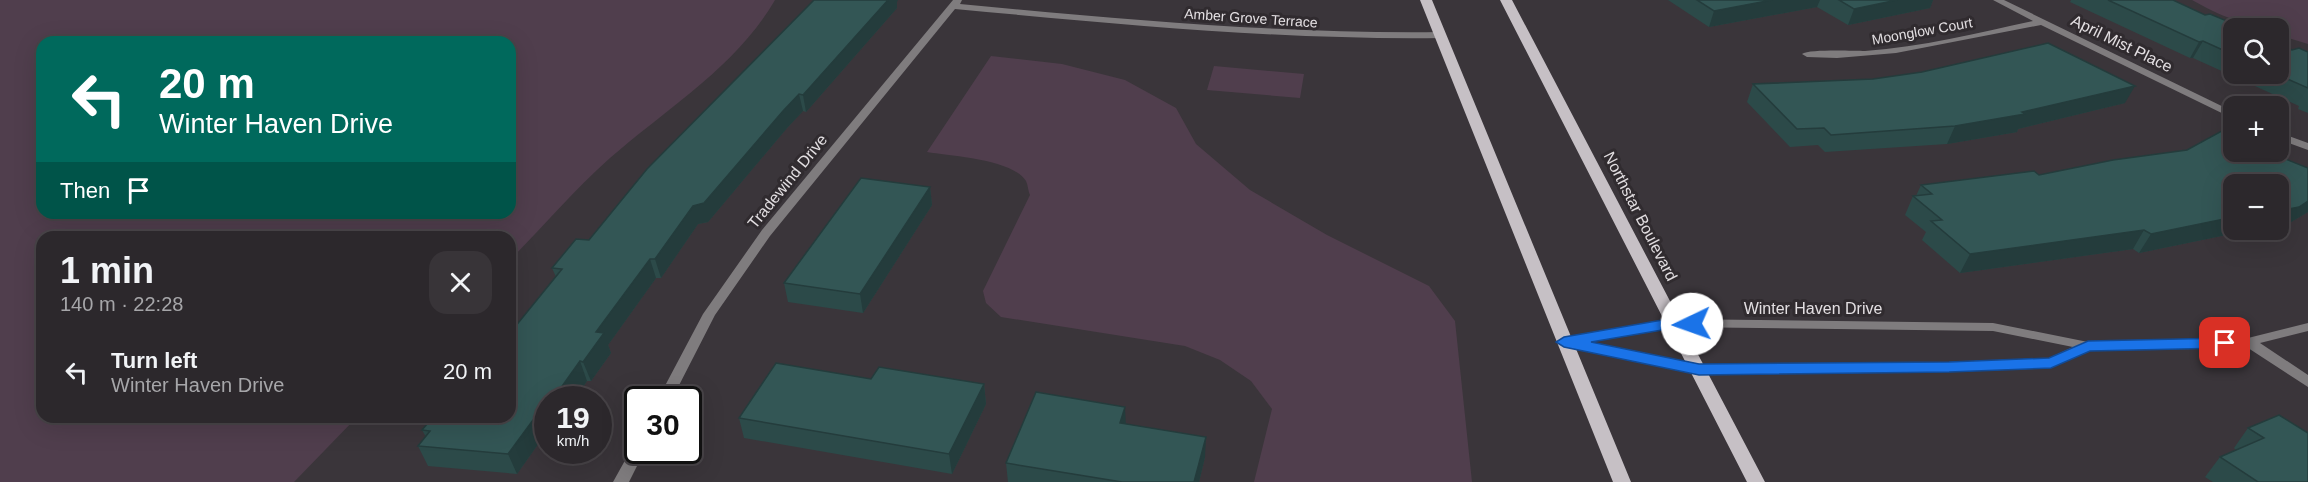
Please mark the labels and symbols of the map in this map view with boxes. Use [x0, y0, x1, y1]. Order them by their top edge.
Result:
street label: Amber Grove Terrace [1184, 5, 1318, 31]
street label: April Mist Place [2069, 12, 2175, 75]
street label: Moonglow Court [1870, 14, 1974, 48]
street label: Tradewind Drive [744, 131, 831, 232]
street label: Northstar Boulevard [1601, 149, 1680, 283]
position arrow [1660, 292, 1724, 356]
street label: Winter Haven Drive [1744, 300, 1882, 317]
pin [2199, 317, 2250, 368]
speed limit sign: 30 [624, 386, 702, 464]

